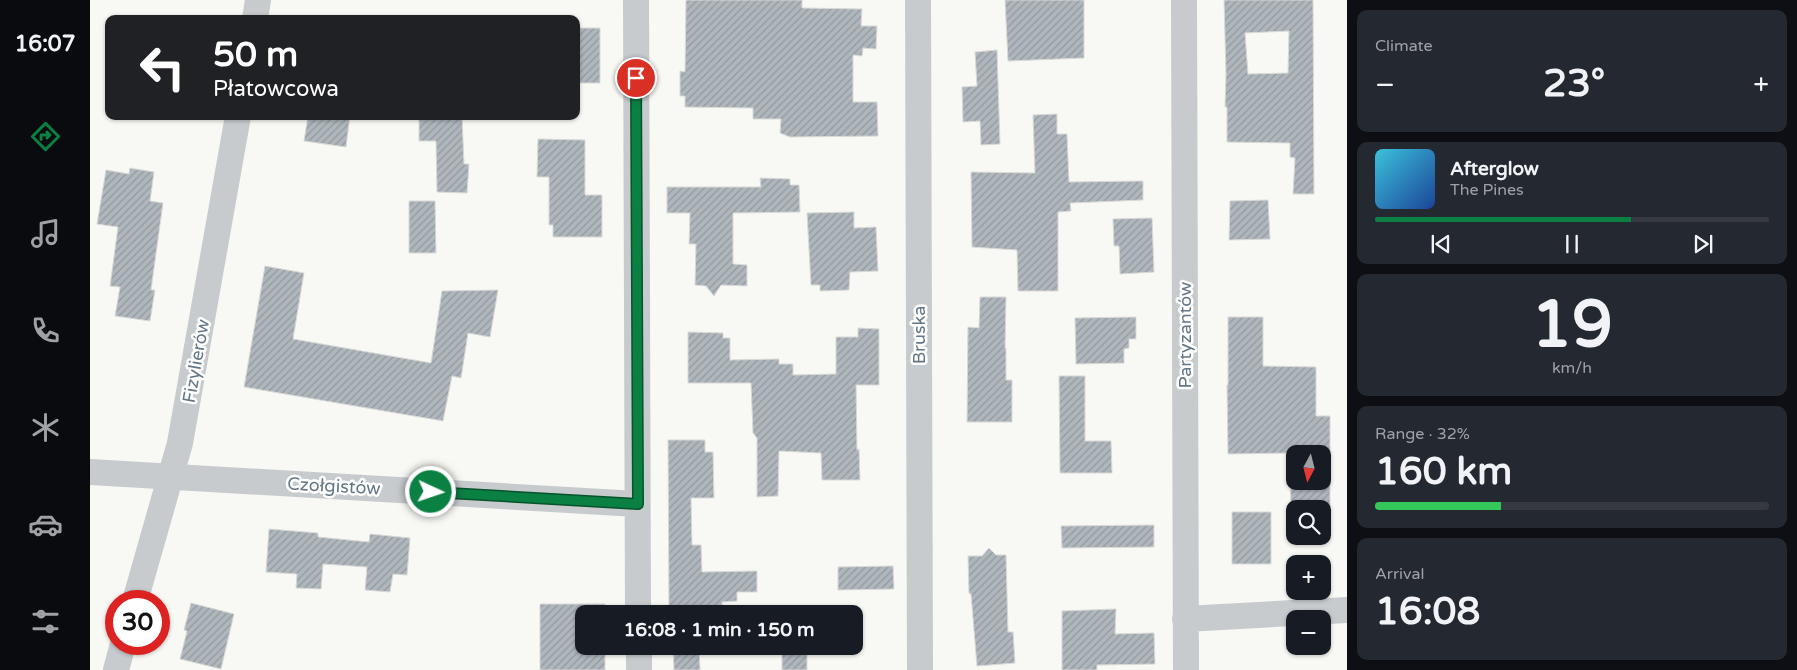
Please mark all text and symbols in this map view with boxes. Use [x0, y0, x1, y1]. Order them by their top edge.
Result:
text: 16:07 [15, 31, 75, 57]
text: 50 m [213, 34, 298, 76]
icon: left [130, 35, 195, 100]
text: Climate [1375, 36, 1433, 56]
pin [615, 57, 657, 99]
text: 23° [1543, 61, 1605, 107]
icon: arrive [622, 64, 650, 92]
text: − [1375, 68, 1395, 102]
text: + [1753, 68, 1769, 102]
text: Płatowcowa [213, 76, 339, 102]
icon: directions [28, 119, 63, 154]
text: Afterglow [1450, 158, 1539, 180]
text: The Pines [1450, 180, 1524, 200]
icon: music [28, 216, 63, 251]
icon: previous [1427, 230, 1455, 258]
icon: pause [1558, 230, 1586, 258]
icon: next [1689, 230, 1717, 258]
street label: Partyzantów [1174, 282, 1196, 388]
text: 19 [1531, 286, 1613, 365]
street label: Bruska [908, 306, 930, 364]
icon: phone [28, 313, 63, 348]
street label: Fizylierów [178, 317, 214, 405]
text: km/h [1552, 358, 1592, 378]
icon: climate [28, 410, 63, 445]
text: Range · 32% [1375, 424, 1470, 444]
north arrow [1286, 445, 1331, 490]
map controls [1286, 445, 1331, 655]
text: 160 km [1375, 449, 1512, 495]
position arrow [404, 465, 456, 517]
street label: Czołgistów [287, 473, 381, 499]
button: search [1286, 500, 1331, 545]
icon: car [28, 507, 63, 542]
button: + [1286, 555, 1331, 600]
text: Arrival [1375, 564, 1424, 584]
text: 16:08 [1375, 589, 1480, 635]
speed limit sign: 30 [105, 590, 170, 655]
icon: filters [28, 604, 63, 639]
button: − [1286, 610, 1331, 655]
text: 16:08 · 1 min · 150 m [623, 619, 815, 641]

